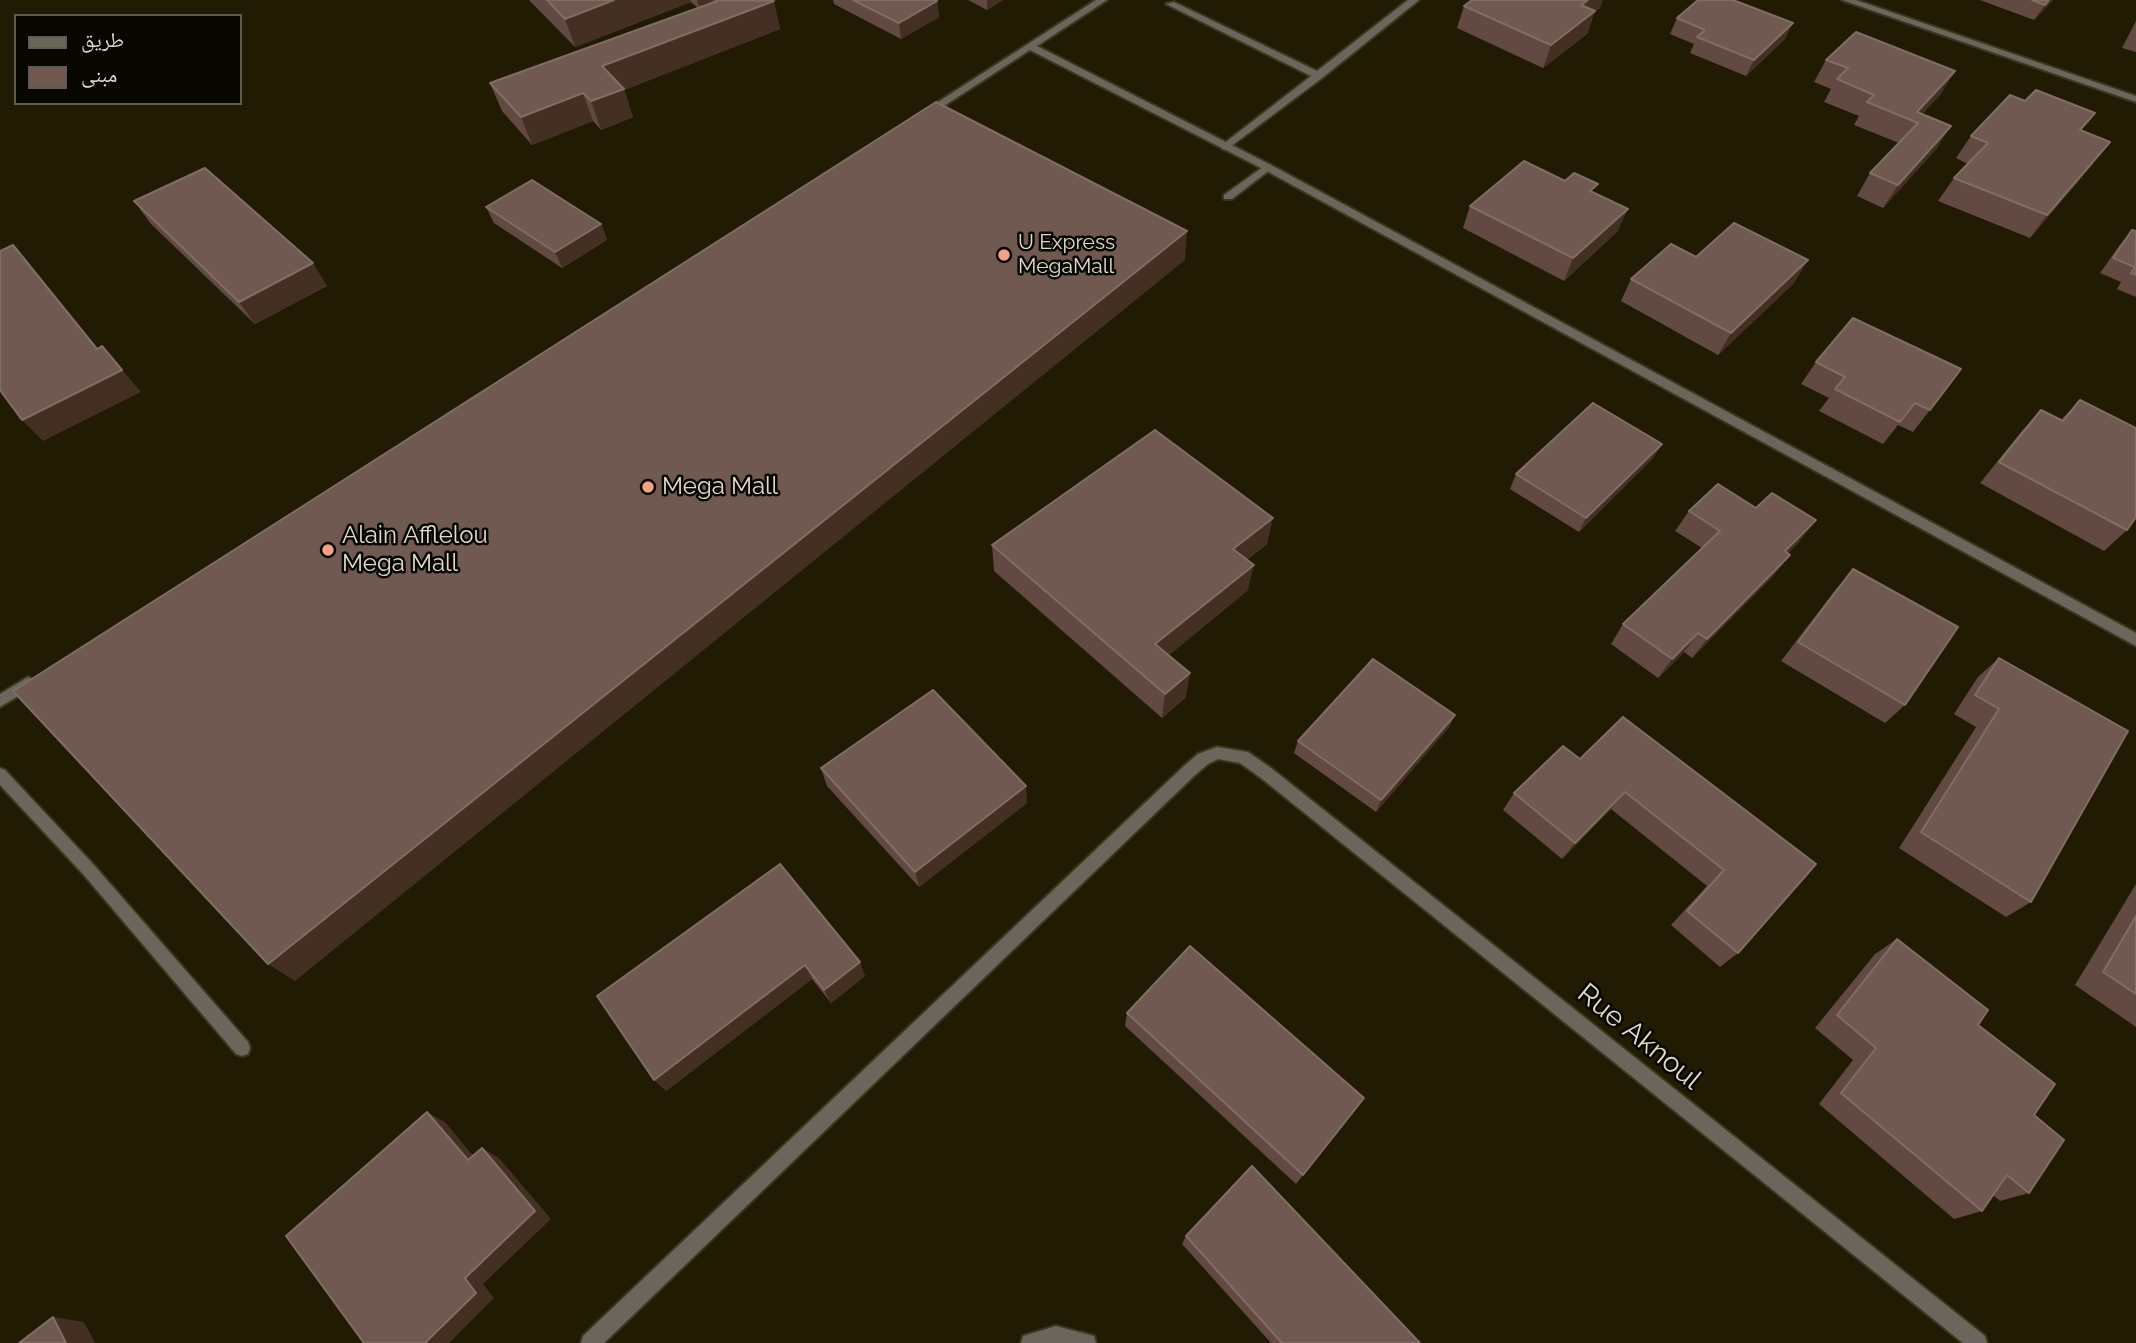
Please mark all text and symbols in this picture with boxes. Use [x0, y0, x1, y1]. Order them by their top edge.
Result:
legend [14, 14, 242, 105]
text: طريق [81, 27, 124, 52]
text: مبنى [81, 62, 117, 87]
place label: U Express MegaMall [1018, 230, 1115, 280]
marker: U Express MegaMall [996, 247, 1012, 263]
place label: Mega Mall [662, 473, 778, 501]
marker: Mega Mall [640, 479, 656, 495]
place label: Alain Afflelou Mega Mall [342, 522, 488, 578]
marker: Alain Afflelou Mega Mall [320, 542, 336, 558]
street label: Rue Aknoul [1570, 977, 1708, 1097]

